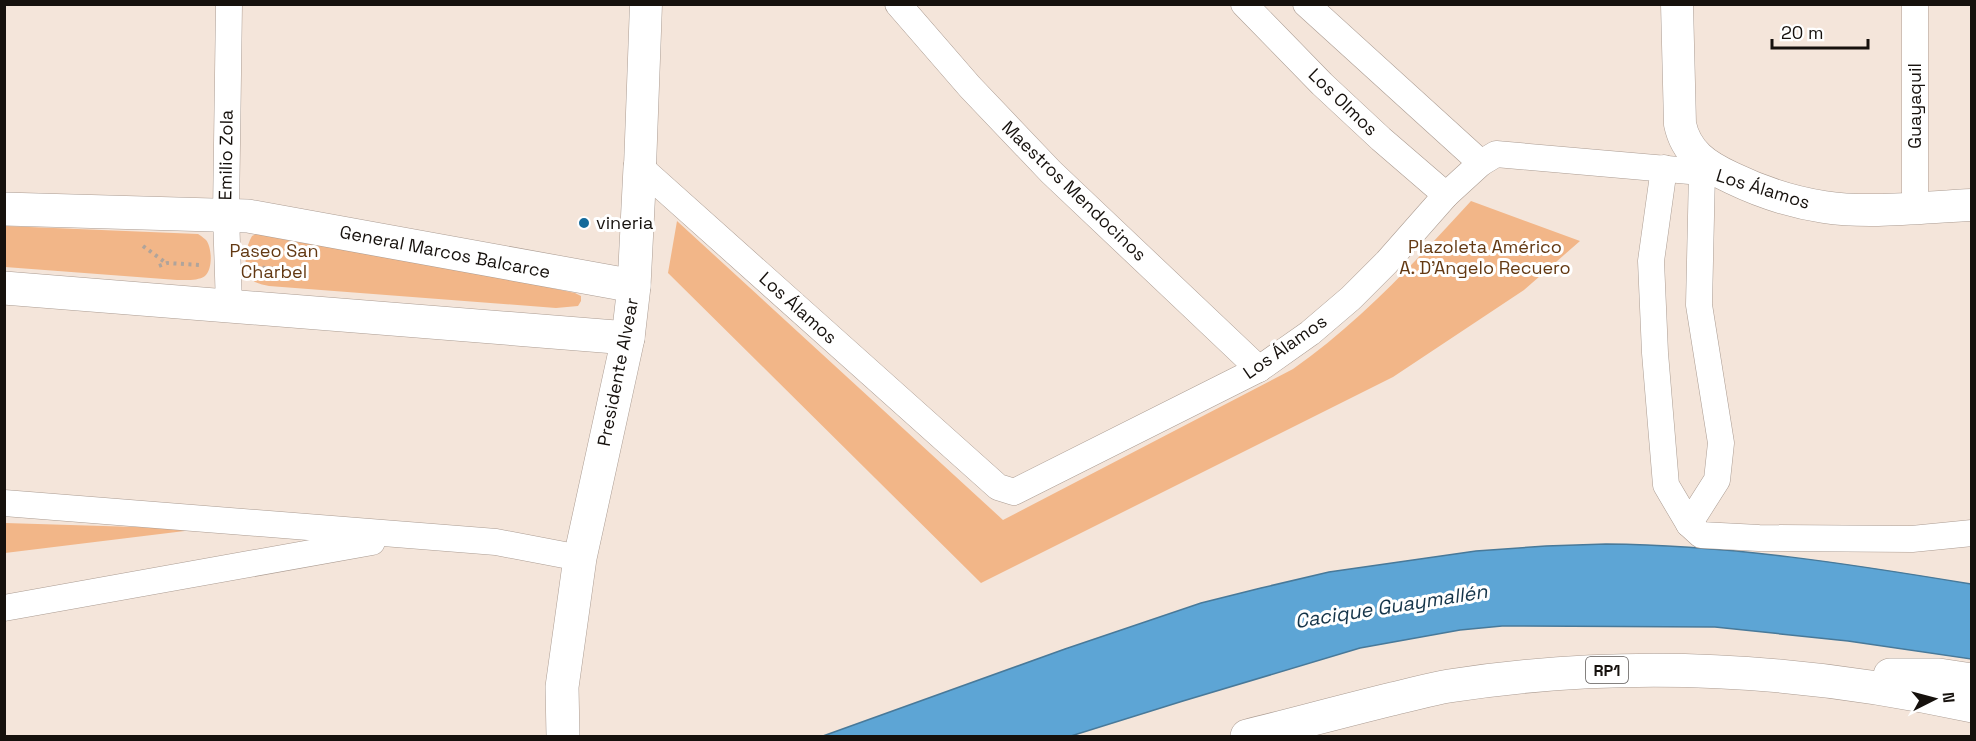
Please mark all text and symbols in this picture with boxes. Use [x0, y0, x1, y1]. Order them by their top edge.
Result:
scale bar [1772, 12, 1868, 50]
text: 20 m [1781, 21, 1824, 44]
street label: Los Olmos [1304, 63, 1383, 140]
street label: Guayaquil [1903, 63, 1926, 149]
street label: Emilio Zola [213, 110, 238, 200]
street label: Maestros Mendocinos [997, 116, 1152, 266]
street label: Los Álamos [1713, 163, 1813, 214]
place label: vineria [596, 211, 653, 234]
marker: vineria [577, 216, 591, 230]
street label: General Marcos Balcarce [338, 220, 552, 283]
park label: Plazoleta Américo A. D'Angelo Recuero [1399, 235, 1571, 279]
park label: Paseo San Charbel [229, 239, 319, 283]
street label: Los Álamos [755, 267, 842, 349]
street label: Presidente Alvear [592, 296, 643, 448]
street label: Los Álamos [1238, 309, 1331, 384]
water label: Cacique Guaymallén [1293, 578, 1490, 634]
road number: RP1 [1586, 657, 1628, 683]
north arrow [1904, 669, 1964, 729]
text: N [1937, 691, 1959, 704]

